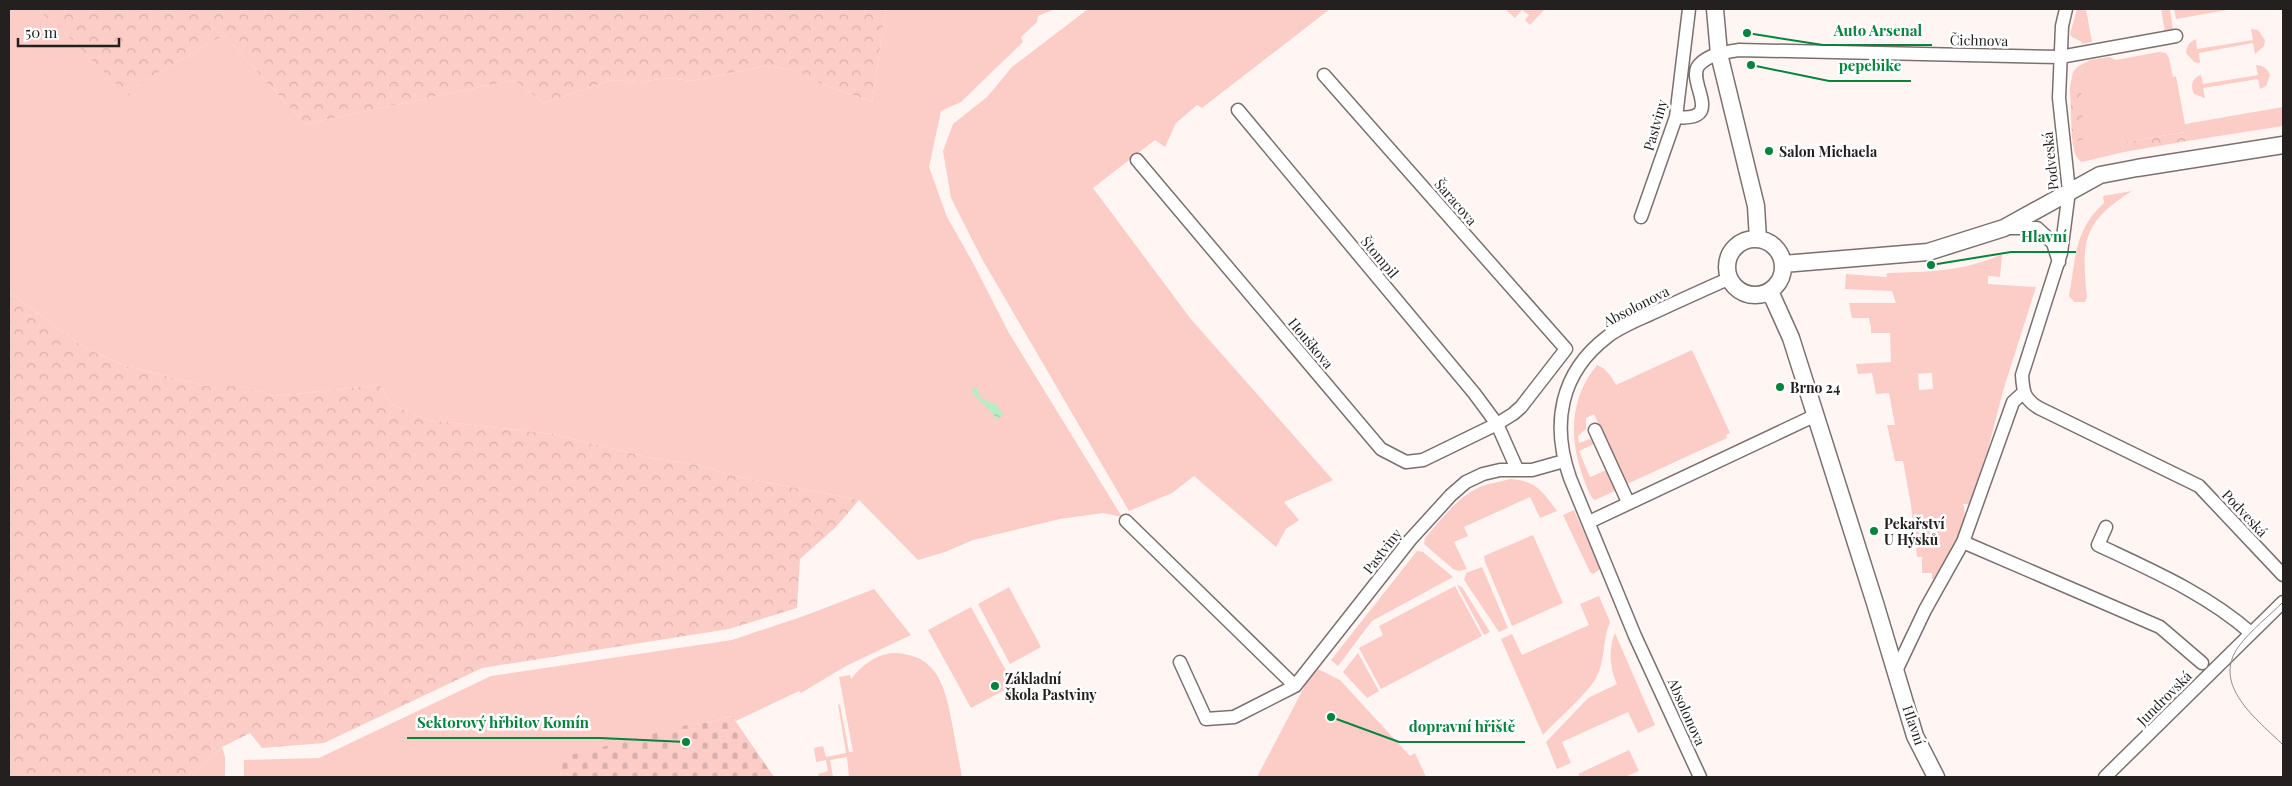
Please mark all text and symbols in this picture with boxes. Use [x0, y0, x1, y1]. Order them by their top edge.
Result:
scale bar [18, 15, 119, 47]
callout: Auto Arsenal [1823, 15, 1932, 45]
text: Auto Arsenal [1833, 20, 1922, 40]
text: 50 m [25, 22, 58, 42]
street label: Čichnova [1950, 30, 2008, 50]
callout: pepebike [1829, 51, 1911, 81]
text: pepebike [1839, 55, 1902, 75]
street label: Pastviny [1639, 97, 1671, 153]
street label: Podveská [2037, 131, 2063, 191]
place label: Salon Michaela [1779, 142, 1878, 161]
marker: Salon Michaela [1763, 145, 1775, 157]
street label: Šaracova [1431, 175, 1482, 229]
callout: Hlavní [2011, 222, 2076, 252]
text: Hlavní [2021, 226, 2067, 246]
street label: Štompil [1357, 232, 1403, 282]
street label: Absolonova [1599, 281, 1672, 331]
street label: Houškova [1284, 314, 1338, 373]
place label: Brno 24 [1790, 378, 1840, 397]
marker: Brno 24 [1774, 381, 1786, 393]
street label: Podveská [2218, 485, 2272, 541]
place label: Pekařství U Hýsků [1884, 514, 1945, 549]
street label: Pastviny [1358, 524, 1406, 578]
marker: Pekařství U Hýsků [1868, 525, 1880, 537]
street label: Jundrovská [2132, 666, 2196, 730]
place label: Základní škola Pastviny [1005, 669, 1097, 704]
street label: Absolonova [1663, 674, 1710, 749]
marker: Základní škola Pastviny [989, 680, 1001, 692]
street label: Hlavní [1898, 703, 1930, 747]
callout: Sektorový hřbitov Komín [407, 708, 600, 738]
text: Sektorový hřbitov Komín [417, 712, 590, 732]
callout: dopravní hřiště [1399, 712, 1525, 742]
text: dopravní hřiště [1409, 716, 1516, 736]

